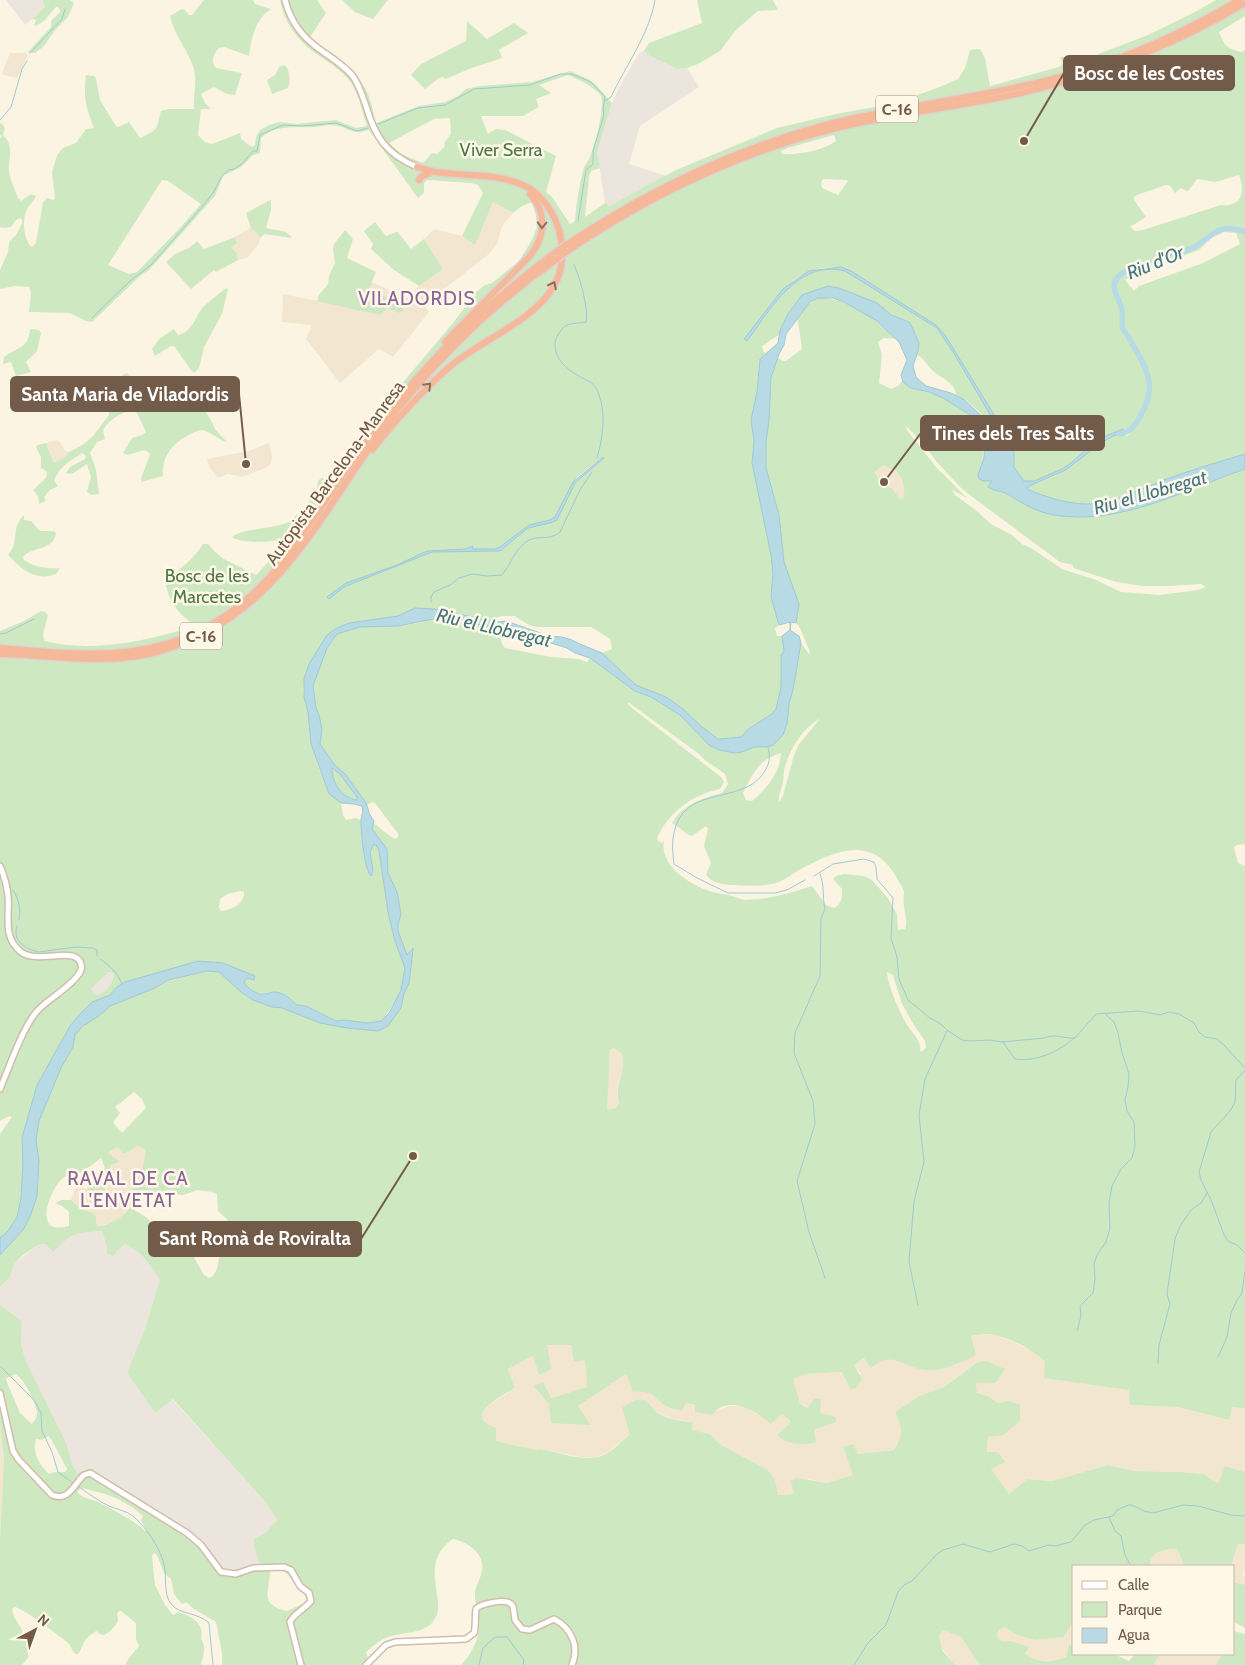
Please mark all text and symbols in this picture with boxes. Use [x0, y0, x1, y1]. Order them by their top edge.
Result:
callout: Bosc de les Costes [1064, 56, 1234, 90]
text: Bosc de les Costes [1074, 62, 1224, 85]
road number: C-16 [876, 96, 918, 122]
park label: Viver Serra [460, 139, 543, 161]
one-way arrow [537, 222, 547, 229]
water label: Riu d'Or [1123, 240, 1188, 284]
one-way arrow [547, 282, 557, 291]
district label: VILADORDIS [358, 287, 476, 310]
street label: Autopista Barcelona-Manresa [261, 376, 410, 570]
callout: Santa Maria de Viladordis [11, 377, 239, 411]
text: Santa Maria de Viladordis [21, 383, 229, 406]
one-way arrow [422, 383, 431, 392]
callout: Tines dels Tres Salts [921, 416, 1104, 450]
text: Tines dels Tres Salts [932, 422, 1094, 445]
water label: Riu el Llobregat [1091, 465, 1211, 520]
park label: Bosc de les Marcetes [165, 565, 249, 608]
water label: Riu el Llobregat [434, 603, 555, 652]
road number: C-16 [180, 622, 222, 650]
district label: RAVAL DE CA L'ENVETAT [67, 1167, 189, 1212]
callout: Sant Romà de Roviralta [149, 1222, 361, 1256]
text: Sant Romà de Roviralta [159, 1227, 351, 1250]
legend [1072, 1565, 1235, 1655]
text: Calle [1118, 1576, 1149, 1594]
text: Parque [1118, 1601, 1162, 1619]
north arrow [10, 1605, 60, 1655]
text: N [34, 1610, 53, 1630]
text: Agua [1118, 1626, 1150, 1644]

